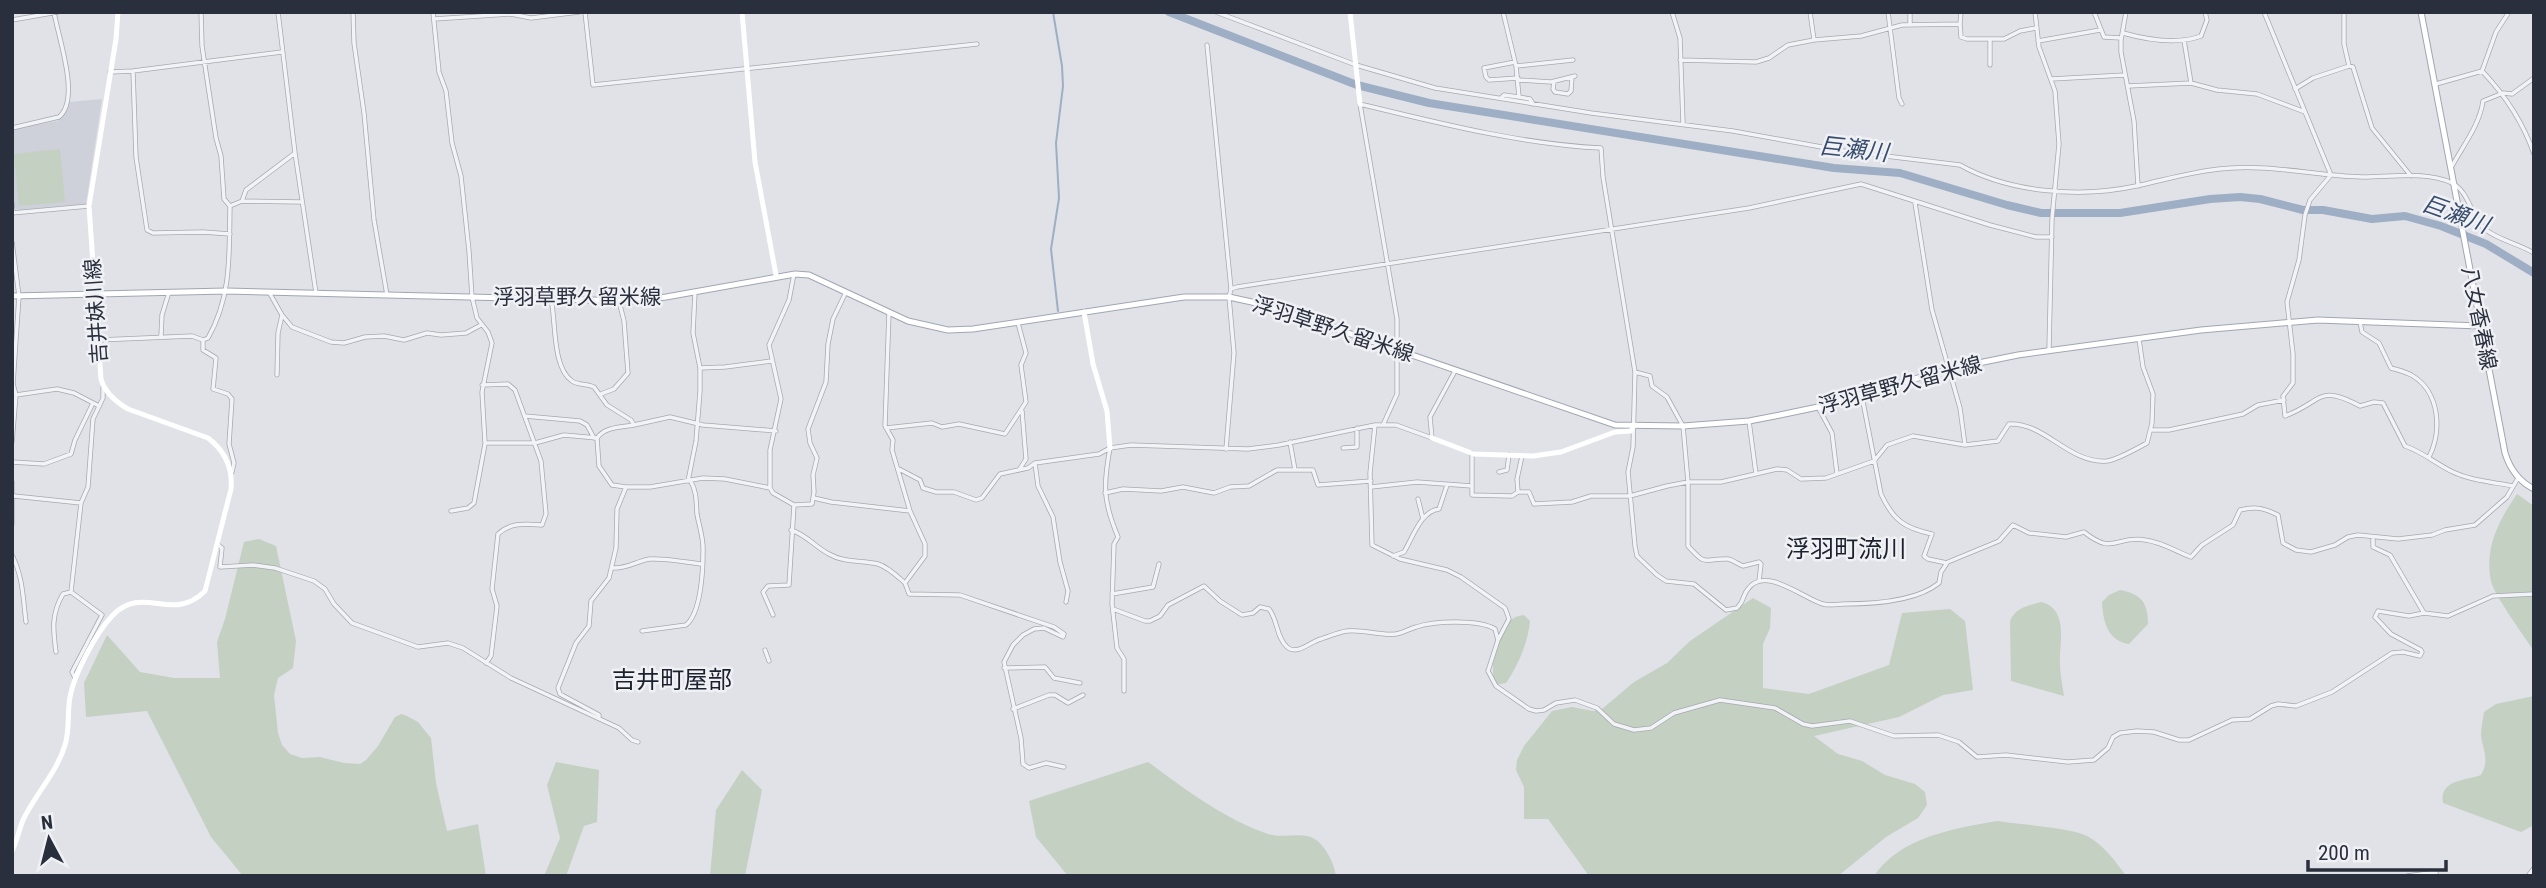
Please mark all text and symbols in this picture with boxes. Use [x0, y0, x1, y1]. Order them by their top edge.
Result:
water label: 巨瀬川 [1818, 132, 1893, 167]
water label: 巨瀬川 [2419, 190, 2496, 240]
street label: 吉井妹川線 [80, 258, 112, 364]
street label: 八女香春線 [2457, 264, 2501, 372]
street label: 浮羽草野久留米線 [493, 285, 661, 309]
street label: 浮羽草野久留米線 [1249, 292, 1417, 366]
street label: 浮羽草野久留米線 [1816, 352, 1984, 418]
district label: 浮羽町流川 [1786, 535, 1906, 563]
district label: 吉井町屋部 [612, 666, 732, 694]
north arrow [14, 804, 84, 874]
text: N [40, 810, 54, 835]
scale bar [2308, 828, 2446, 872]
text: 200 m [2318, 841, 2370, 865]

